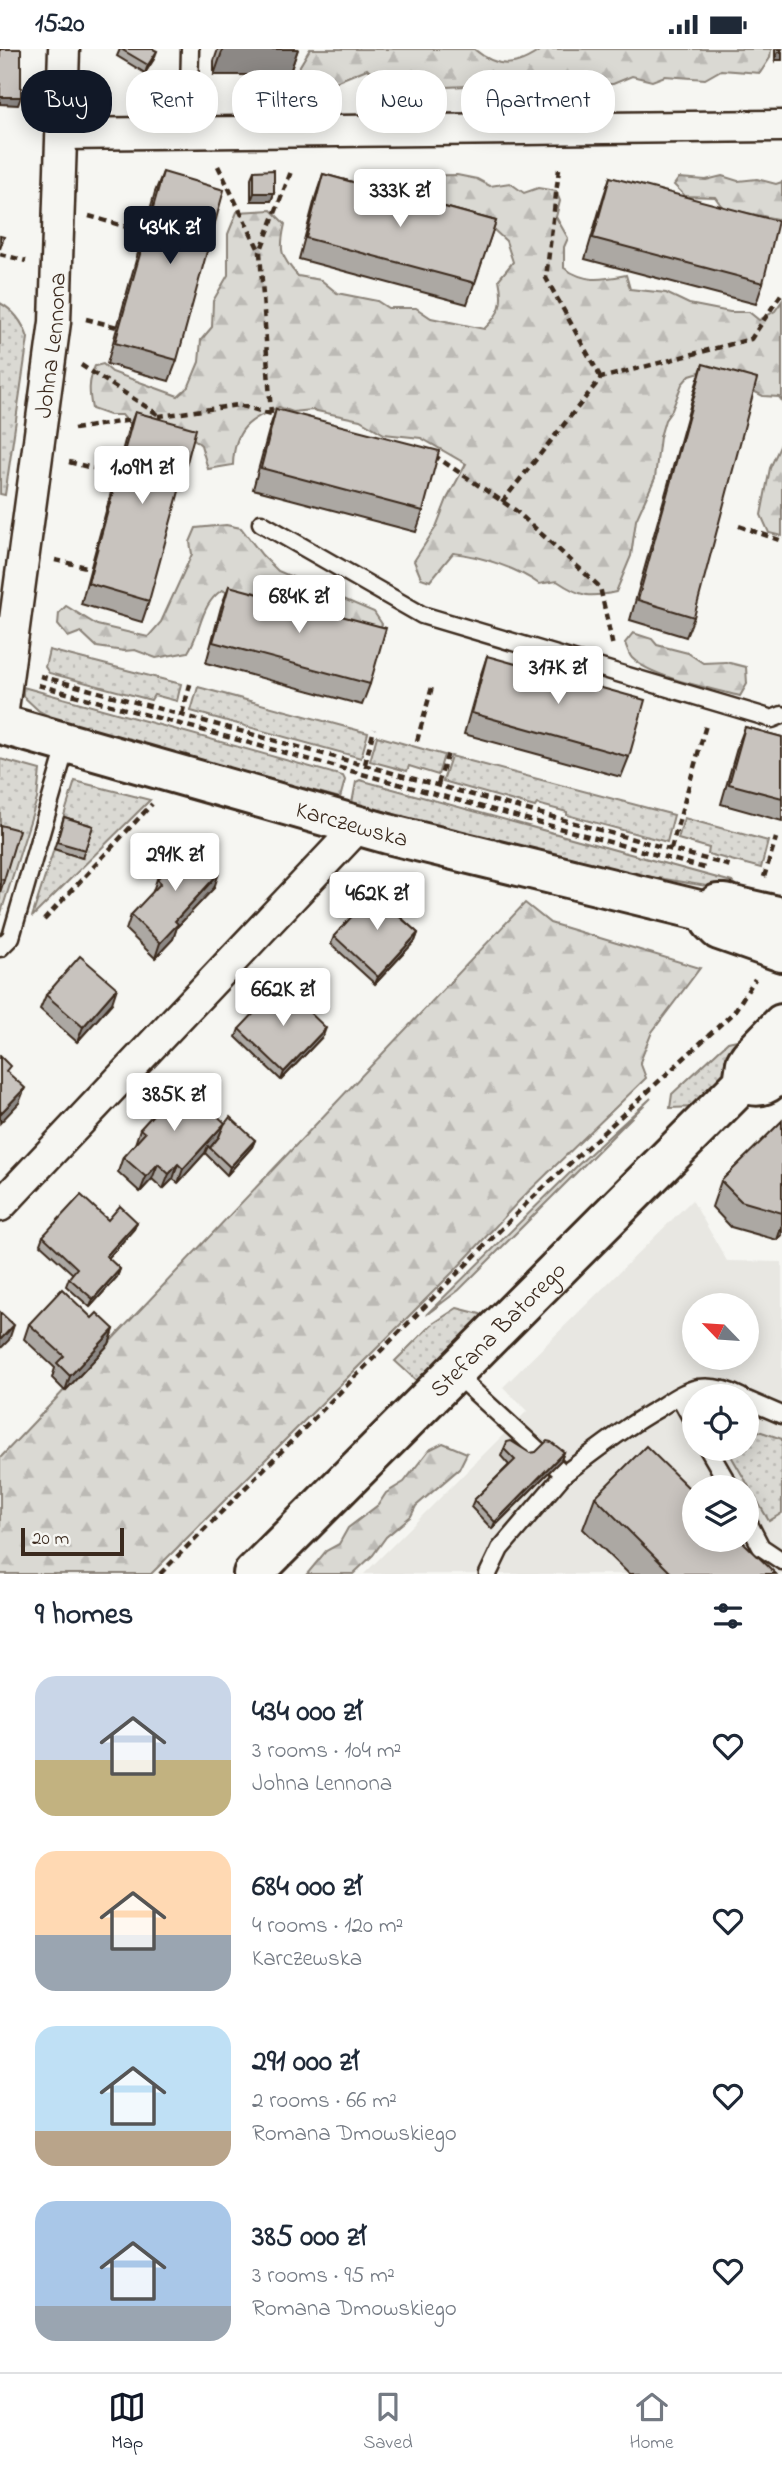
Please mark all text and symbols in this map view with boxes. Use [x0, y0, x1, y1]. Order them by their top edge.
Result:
text: 15:20 [35, 6, 85, 44]
chip: Buy [21, 70, 112, 133]
chip: Rent [126, 70, 218, 133]
chip: Filters [232, 70, 342, 133]
chip: New [356, 70, 447, 133]
chip: Apartment [461, 70, 615, 133]
pin: 333K zł [335, 169, 465, 229]
text: 333K zł [370, 175, 430, 208]
pin: 434K zł [105, 207, 235, 266]
text: 434K zł [140, 212, 200, 245]
street label: Johna Lennona [27, 272, 77, 421]
pin: 1.09M zł [70, 447, 214, 506]
text: 1.09M zł [110, 452, 174, 485]
pin: 684K zł [234, 575, 364, 635]
text: 684K zł [269, 581, 329, 614]
pin: 317K zł [493, 647, 623, 706]
text: 317K zł [529, 652, 587, 685]
street label: Karczewska [291, 794, 411, 858]
pin: 291K zł [110, 833, 240, 893]
text: 291K zł [146, 839, 204, 872]
pin: 462K zł [312, 873, 442, 932]
text: 462K zł [346, 878, 408, 911]
pin: 662K zł [218, 969, 348, 1028]
text: 662K zł [251, 974, 315, 1007]
pin: 385K zł [109, 1073, 239, 1133]
text: 385K zł [142, 1079, 206, 1112]
street label: Stefana Batorego [423, 1255, 575, 1407]
north arrow [682, 1293, 760, 1370]
map controls [682, 1293, 759, 1552]
button: locate [682, 1384, 759, 1461]
button: layers [682, 1475, 759, 1552]
scale bar [21, 1525, 124, 1557]
text: 20 m [32, 1526, 69, 1553]
text: 9 homes [35, 1594, 133, 1638]
icon: filters [709, 1597, 747, 1635]
text: 434 000 zł [252, 1691, 362, 1735]
icon: home [91, 1704, 175, 1788]
icon: heart [709, 1727, 747, 1765]
text: 3 rooms · 104 m² [252, 1735, 401, 1768]
text: Johna Lennona [252, 1768, 392, 1801]
text: 684 000 zł [252, 1866, 362, 1910]
icon: home [91, 1879, 175, 1963]
icon: heart [709, 1902, 747, 1940]
text: 4 rooms · 120 m² [252, 1910, 403, 1943]
text: Karczewska [252, 1943, 362, 1976]
text: 291 000 zł [252, 2041, 359, 2085]
icon: home [91, 2054, 175, 2138]
icon: heart [709, 2077, 747, 2115]
text: 2 rooms · 66 m² [252, 2085, 397, 2118]
text: Romana Dmowskiego [252, 2118, 457, 2151]
text: 385 000 zł [252, 2216, 366, 2260]
icon: home [91, 2229, 175, 2313]
icon: heart [709, 2252, 747, 2290]
text: 3 rooms · 95 m² [252, 2260, 395, 2293]
text: Romana Dmowskiego [252, 2293, 457, 2326]
tab: Map [108, 2388, 146, 2457]
tab: Saved [363, 2388, 413, 2457]
tab: Home [629, 2388, 674, 2457]

